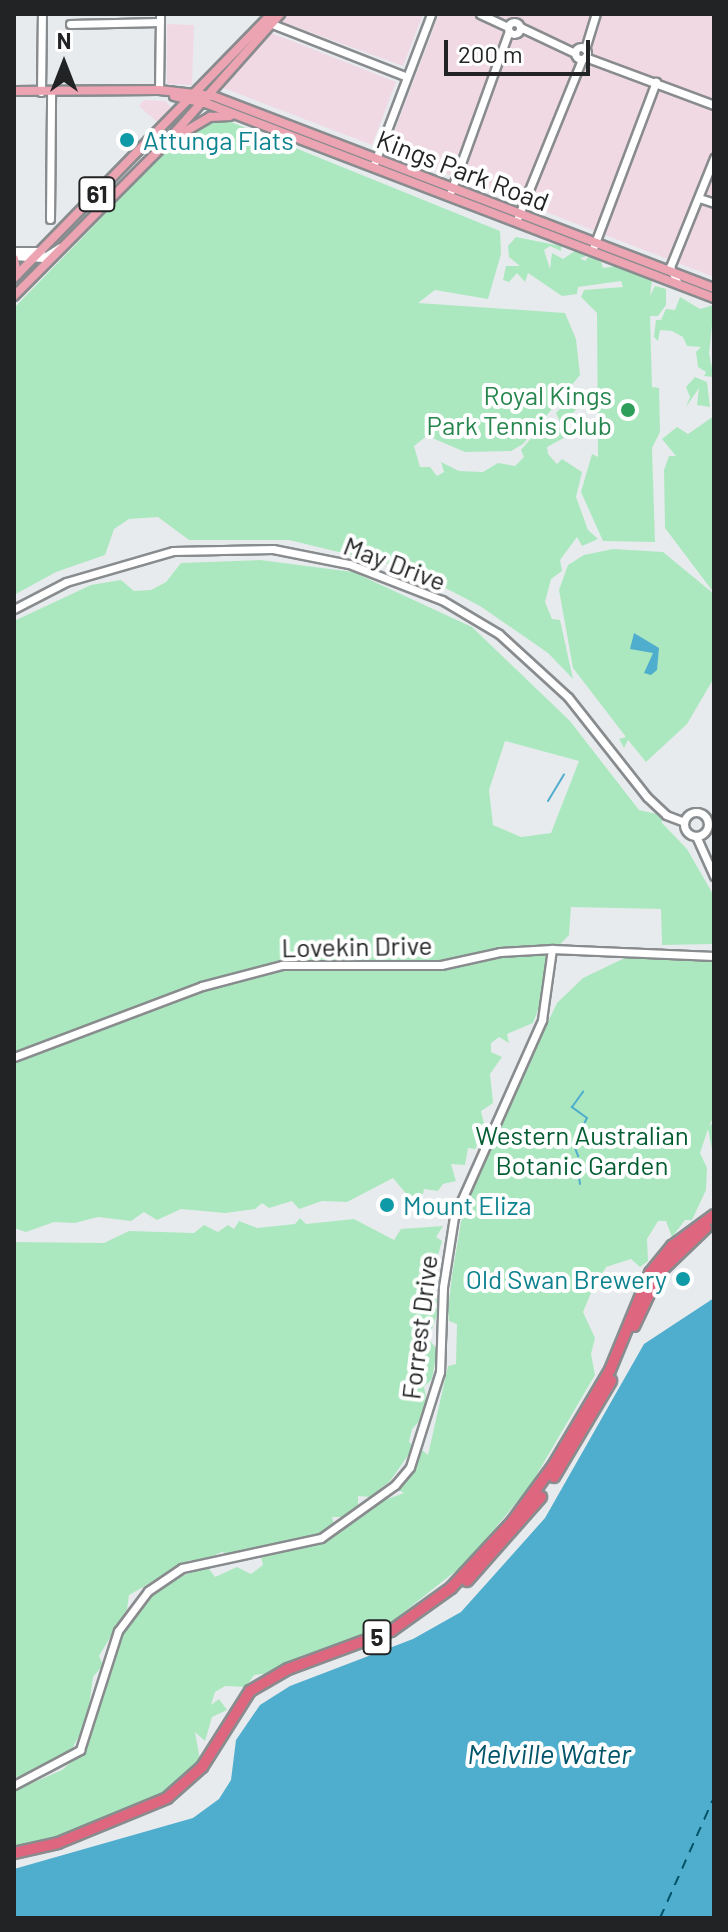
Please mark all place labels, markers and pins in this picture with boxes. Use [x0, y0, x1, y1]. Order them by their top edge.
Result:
place label: Attunga Flats [143, 124, 294, 156]
marker: Attunga Flats [118, 131, 136, 149]
place label: Royal Kings Park Tennis Club [427, 379, 612, 440]
marker: Royal Kings Park Tennis Club [619, 401, 637, 419]
place label: Mount Eliza [403, 1189, 532, 1221]
marker: Mount Eliza [378, 1196, 396, 1214]
place label: Old Swan Brewery [466, 1263, 667, 1295]
marker: Old Swan Brewery [674, 1270, 692, 1288]

